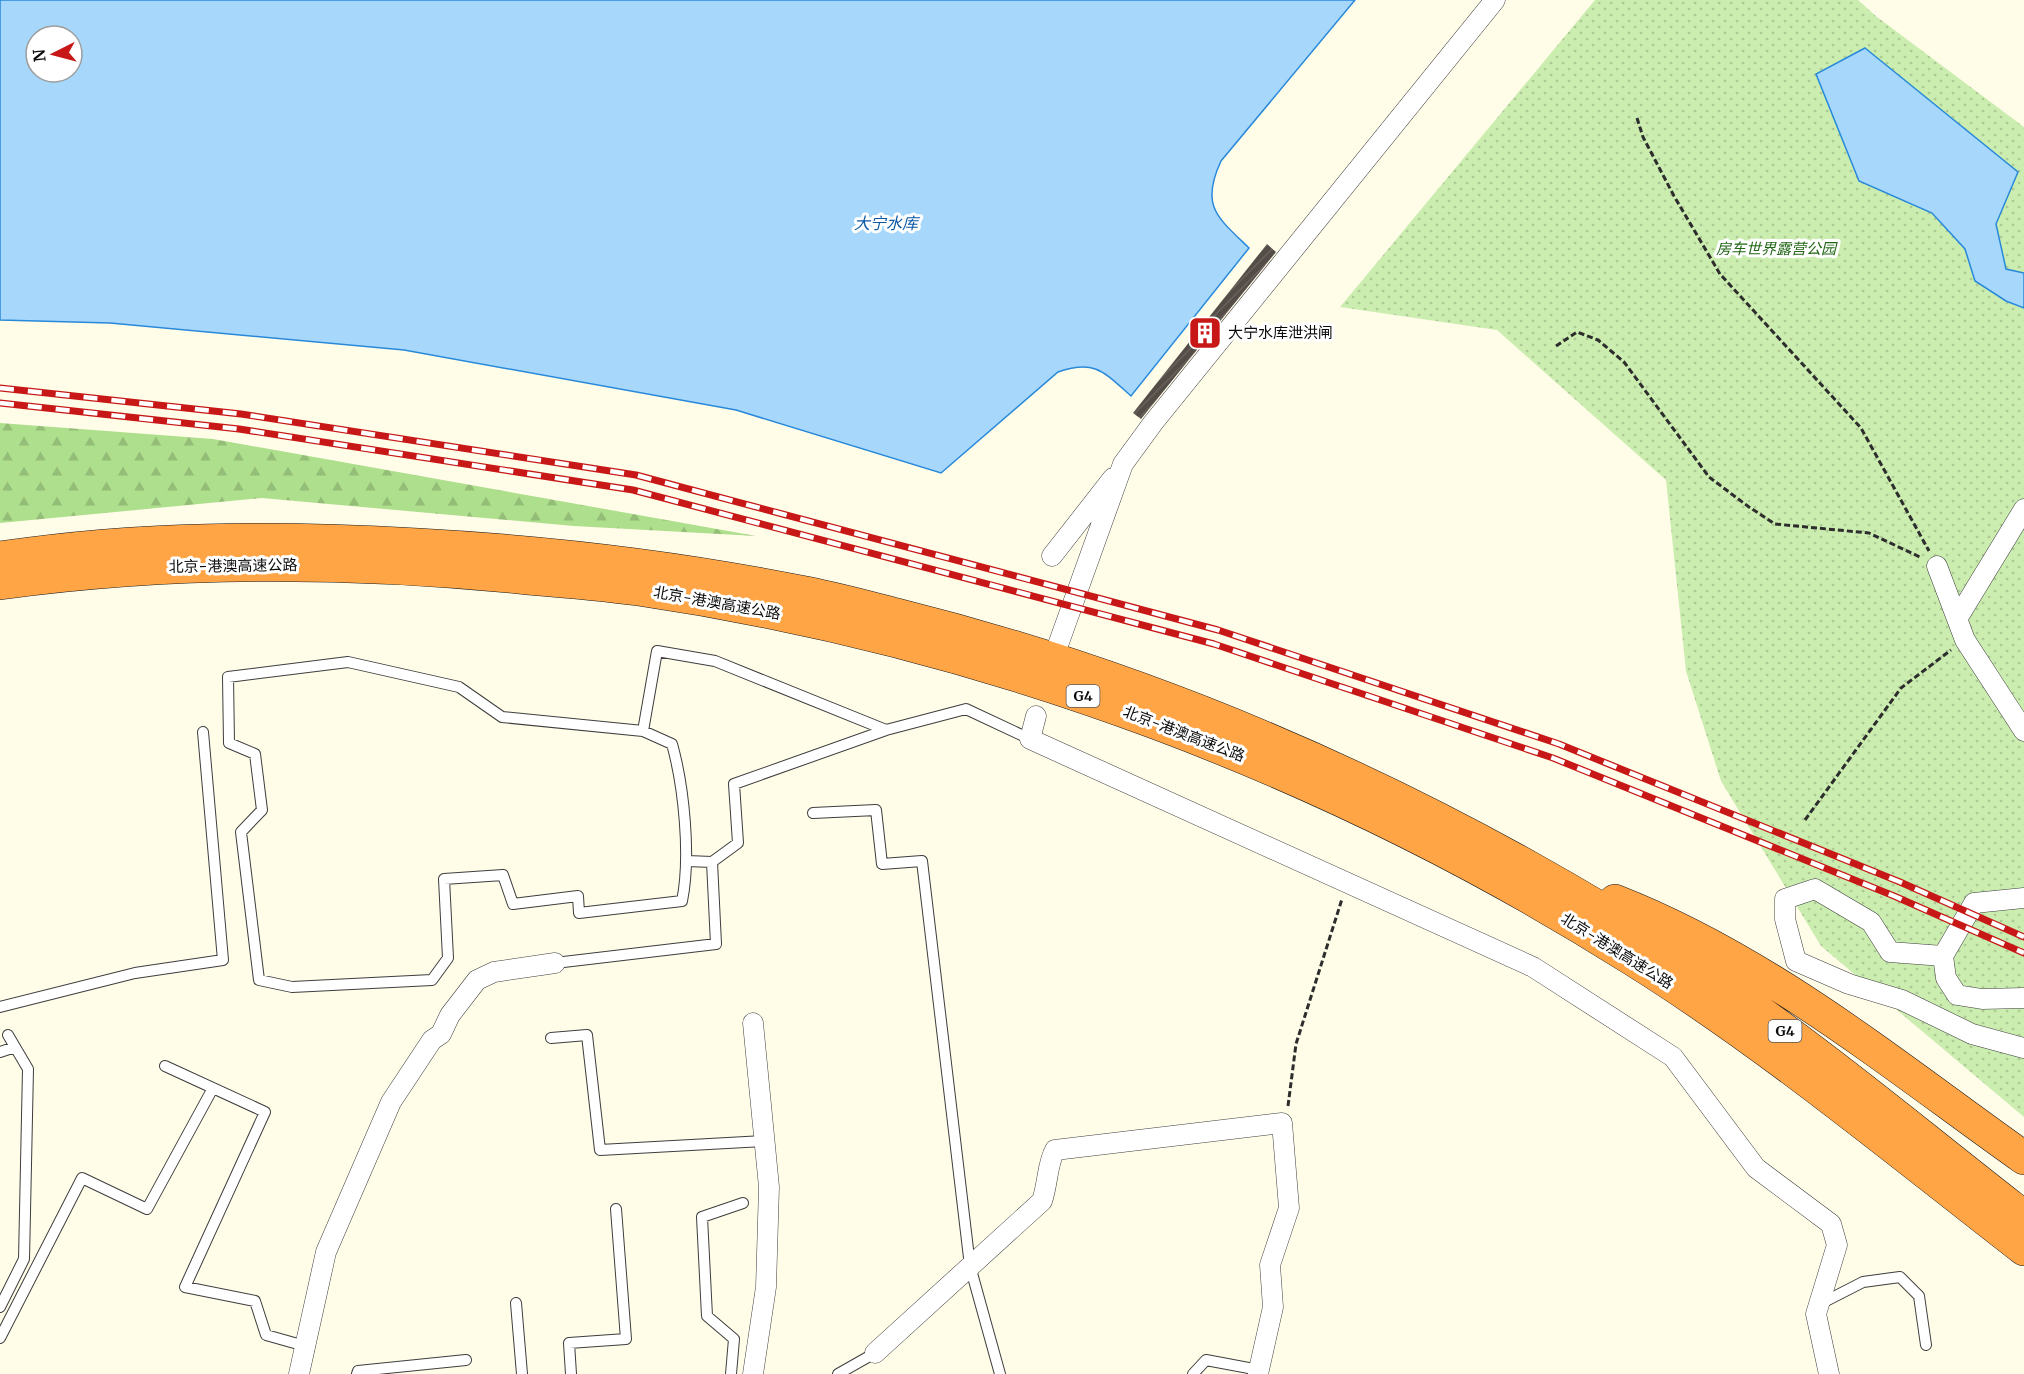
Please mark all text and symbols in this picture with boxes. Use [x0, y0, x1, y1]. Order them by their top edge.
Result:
north arrow [24, 24, 84, 84]
text: N [28, 48, 50, 63]
water label: 大宁水库 [854, 213, 921, 233]
park label: 房车世界露营公园 [1716, 239, 1838, 258]
building icon: 大宁水库泄洪闸 [1187, 315, 1223, 351]
place label: 大宁水库泄洪闸 [1228, 323, 1333, 342]
street label: 北京-港澳高速公路 [168, 555, 298, 576]
street label: 北京-港澳高速公路 [652, 582, 782, 623]
road number: G4 [1066, 685, 1100, 707]
street label: 北京-港澳高速公路 [1121, 702, 1248, 765]
street label: 北京-港澳高速公路 [1558, 908, 1677, 993]
road number: G4 [1768, 1020, 1802, 1042]

